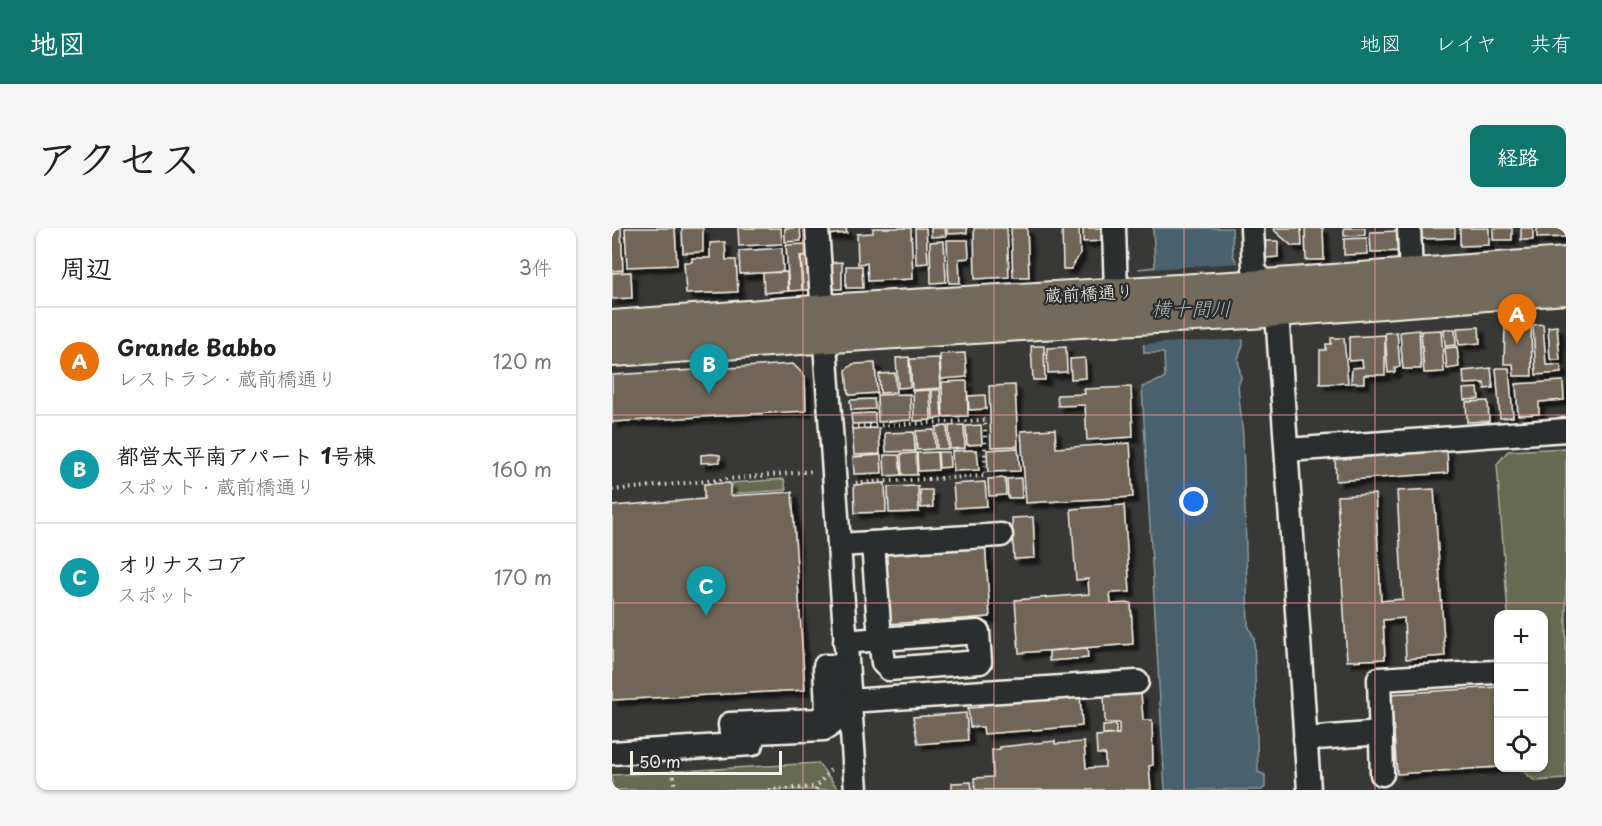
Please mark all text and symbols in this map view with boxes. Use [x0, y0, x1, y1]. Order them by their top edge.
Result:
text: 地図 [30, 21, 86, 64]
text: 地図 [1360, 26, 1402, 58]
text: レイヤ [1435, 26, 1497, 58]
text: 共有 [1530, 26, 1572, 58]
text: アクセス [36, 125, 201, 188]
button: 経路 [1470, 125, 1566, 187]
text: 周辺 [60, 248, 112, 287]
text: 3件 [519, 252, 552, 282]
street label: 蔵前橋通り [1043, 277, 1135, 308]
water label: 横十間川 [1151, 293, 1231, 323]
pin: A [1498, 294, 1536, 344]
text: Grande Babbo [117, 330, 276, 363]
pin: B [690, 344, 728, 394]
text: A [72, 346, 87, 376]
text: 120 m [493, 346, 552, 376]
text: レストラン · 蔵前橋通り [117, 363, 337, 393]
text: 都営太平南アパート 1号棟 [117, 438, 375, 471]
text: B [73, 454, 86, 484]
text: 160 m [492, 454, 552, 484]
text: スポット · 蔵前橋通り [117, 471, 316, 501]
your location [1179, 487, 1208, 516]
text: オリナスコア [117, 546, 249, 579]
text: C [72, 562, 87, 592]
text: 170 m [494, 562, 552, 592]
pin: C [686, 566, 725, 616]
text: スポット [117, 579, 197, 609]
map controls [1494, 610, 1548, 772]
button: + [1494, 610, 1548, 664]
button: − [1494, 664, 1548, 718]
button: locate [1494, 718, 1548, 772]
scale bar [630, 748, 782, 776]
text: 50 m [639, 749, 680, 773]

